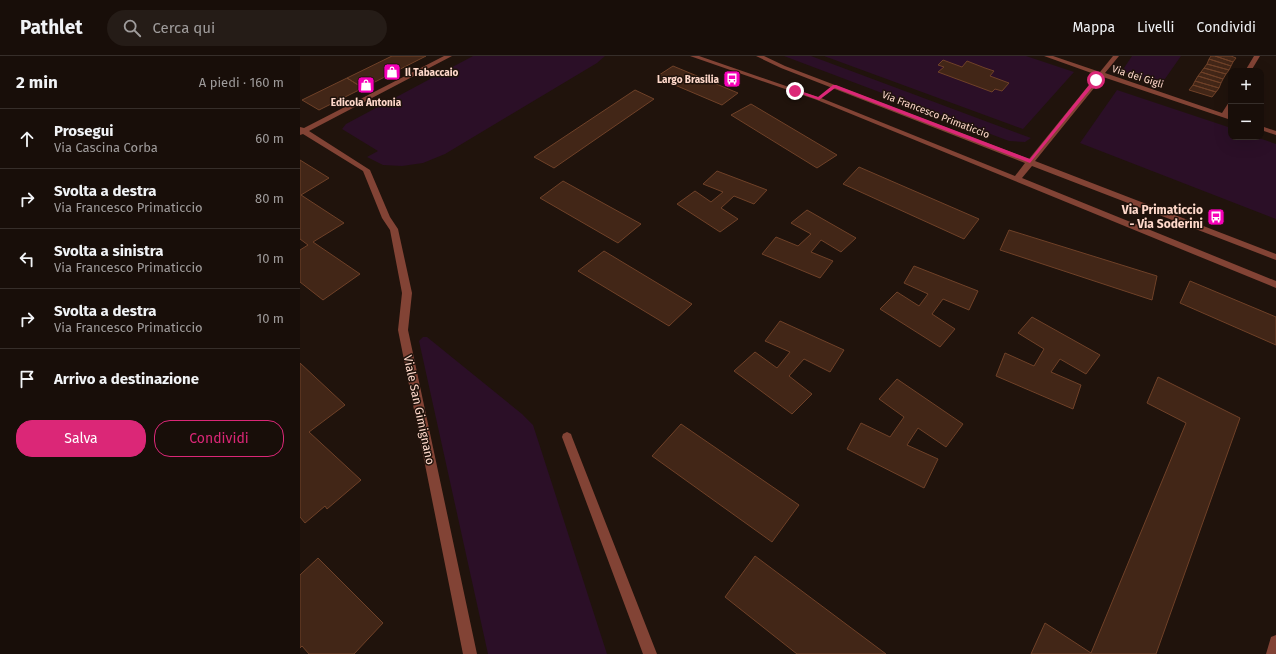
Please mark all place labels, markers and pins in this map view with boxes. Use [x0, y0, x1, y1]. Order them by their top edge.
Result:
shop icon: Il Tabaccaio [382, 62, 402, 82]
place label: Il Tabaccaio [405, 67, 459, 79]
bus stop icon: Largo Brasilia [722, 69, 742, 89]
place label: Largo Brasilia [657, 74, 720, 86]
shop icon: Edicola Antonia [356, 75, 376, 95]
place label: Edicola Antonia [331, 97, 402, 109]
place label: Via Primaticcio - Via Soderini [1121, 203, 1203, 231]
bus stop icon: Via Primaticcio - Via Soderini [1206, 207, 1226, 227]

